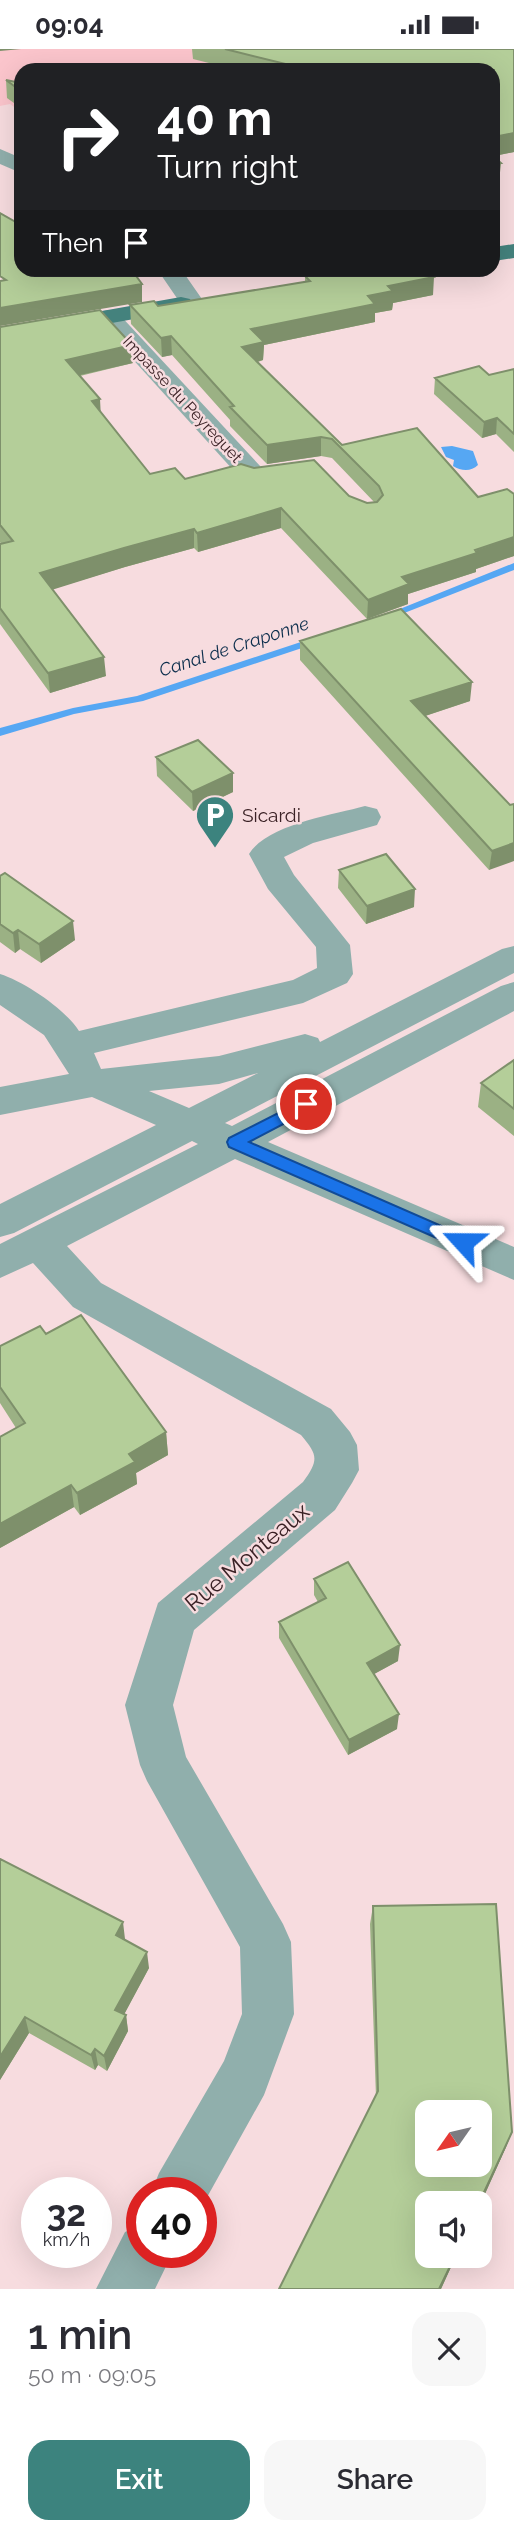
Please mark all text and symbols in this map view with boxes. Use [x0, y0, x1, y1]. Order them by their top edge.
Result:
text: 09:04 [35, 10, 104, 40]
text: 40 m [157, 89, 272, 146]
icon: right [42, 91, 133, 182]
text: Turn right [157, 148, 298, 185]
icon: arrive [117, 224, 155, 262]
text: Then [42, 228, 103, 258]
street label: Impasse du Peyreguet [119, 332, 247, 467]
water label: Canal de Craponne [156, 612, 312, 681]
parking icon: Sicardi [194, 794, 236, 849]
place label: Sicardi [242, 804, 301, 826]
pin [276, 1074, 336, 1134]
icon: arrive [287, 1085, 325, 1123]
position arrow [426, 1205, 500, 1279]
street label: Rue Monteaux [179, 1497, 315, 1616]
north arrow [415, 2100, 492, 2177]
map controls [415, 2100, 492, 2268]
speed limit sign: 40 [126, 2177, 217, 2268]
button: sound [415, 2191, 492, 2268]
text: 32 [47, 2193, 86, 2234]
text: km/h [43, 2229, 90, 2250]
text: 1 min [28, 2310, 132, 2359]
button: close [412, 2312, 486, 2386]
text: 50 m · 09:05 [28, 2361, 156, 2388]
button: Exit [28, 2440, 250, 2520]
button: Share [264, 2440, 486, 2520]

